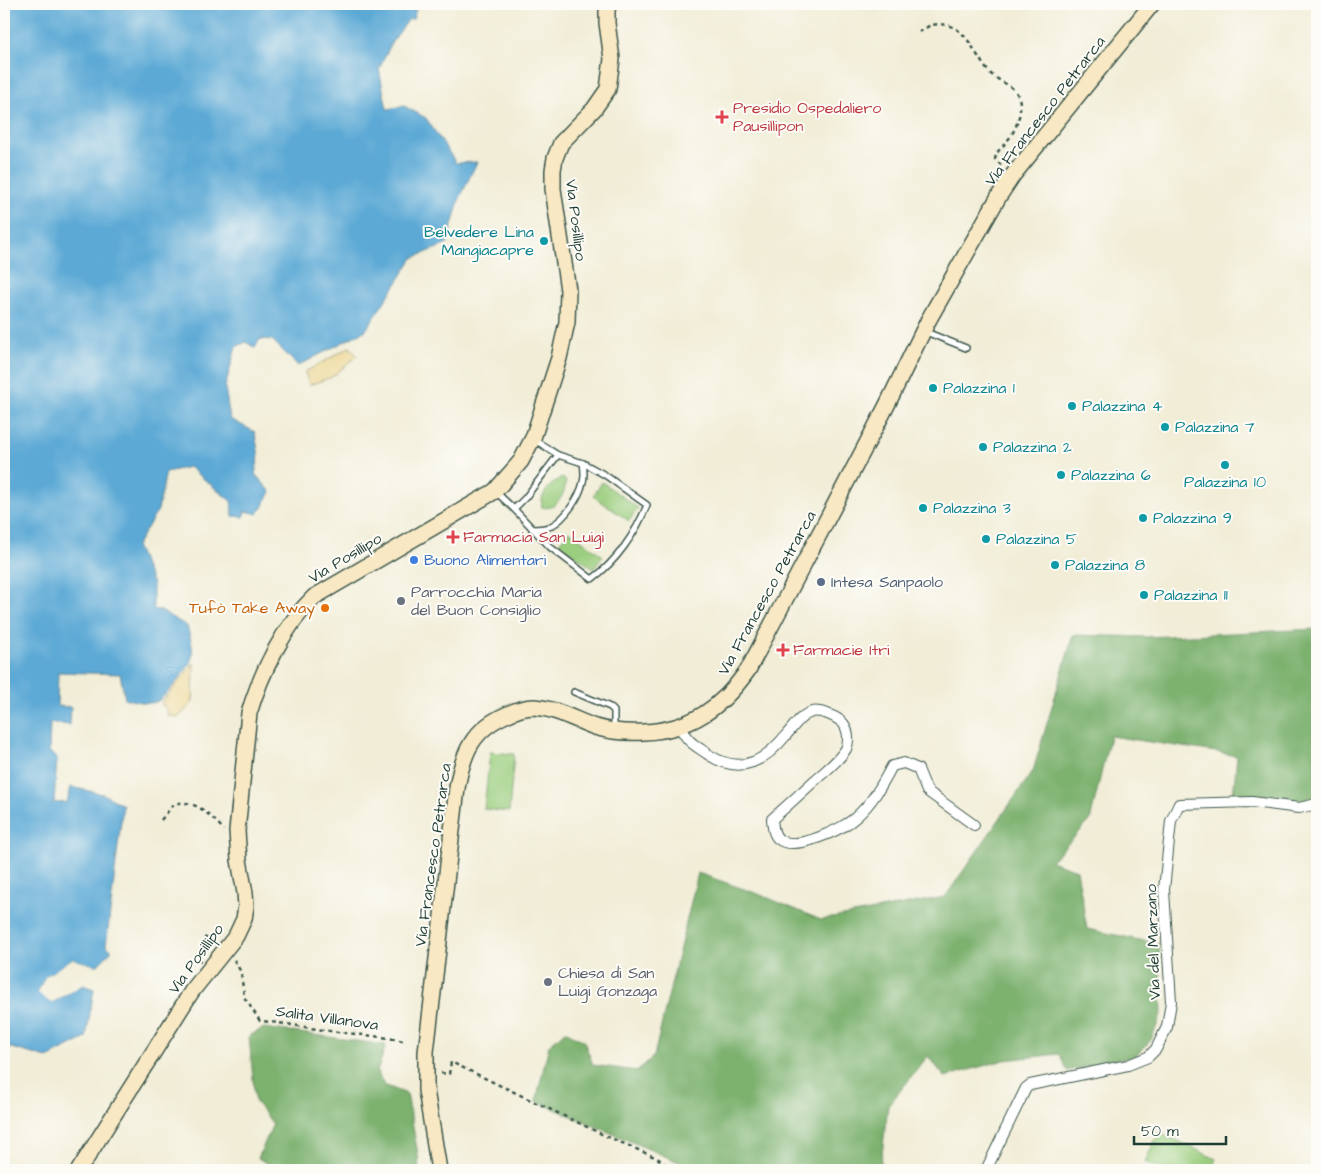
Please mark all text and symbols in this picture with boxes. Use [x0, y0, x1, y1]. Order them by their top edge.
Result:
street label: Via Francesco Petrarca [979, 31, 1111, 191]
place label: Presidio Ospedaliero Pausillipon [733, 97, 881, 137]
marker: Presidio Ospedaliero Pausillipon [715, 110, 729, 124]
street label: Via Posillipo [560, 178, 592, 262]
place label: Belvedere Lina Mangiacapre [424, 221, 534, 262]
marker: Belvedere Lina Mangiacapre [538, 235, 550, 247]
place label: Palazzina 1 [943, 377, 1015, 399]
marker: Palazzina 1 [927, 382, 939, 394]
place label: Palazzina 4 [1082, 395, 1163, 417]
marker: Palazzina 4 [1066, 400, 1078, 412]
place label: Palazzina 7 [1175, 416, 1255, 438]
marker: Palazzina 7 [1159, 421, 1171, 433]
place label: Palazzina 2 [993, 436, 1072, 458]
marker: Palazzina 2 [977, 441, 989, 453]
marker: Palazzina 10 [1219, 459, 1231, 471]
place label: Palazzina 6 [1071, 464, 1151, 486]
marker: Palazzina 6 [1055, 469, 1067, 481]
place label: Palazzina 10 [1184, 471, 1266, 493]
place label: Palazzina 3 [933, 497, 1011, 519]
marker: Palazzina 3 [917, 502, 929, 514]
street label: Via Francesco Petrarca [713, 507, 821, 679]
place label: Palazzina 9 [1153, 507, 1232, 529]
marker: Palazzina 9 [1137, 512, 1149, 524]
place label: Farmacia San Luigi [463, 526, 604, 549]
street label: Via Posillipo [304, 527, 386, 589]
place label: Palazzina 5 [996, 528, 1078, 550]
marker: Farmacia San Luigi [447, 531, 459, 543]
marker: Palazzina 5 [980, 533, 992, 545]
place label: Buono Alimentari [424, 549, 547, 571]
marker: Buono Alimentari [408, 554, 420, 566]
place label: Palazzina 8 [1065, 554, 1145, 576]
marker: Palazzina 8 [1049, 559, 1061, 571]
place label: Intesa Sanpaolo [831, 571, 943, 593]
marker: Intesa Sanpaolo [815, 576, 827, 588]
place label: Parrocchia Maria del Buon Consiglio [411, 581, 542, 622]
place label: Palazzina 11 [1154, 584, 1228, 606]
marker: Palazzina 11 [1138, 589, 1150, 601]
marker: Parrocchia Maria del Buon Consiglio [395, 595, 407, 607]
place label: Tufò Take Away [189, 597, 315, 620]
marker: Tufò Take Away [319, 602, 331, 614]
place label: Farmacie Itri [793, 639, 890, 661]
marker: Farmacie Itri [777, 644, 789, 656]
street label: Via Francesco Petrarca [409, 762, 457, 948]
street label: Via del Marzano [1140, 884, 1166, 1000]
street label: Via Posillipo [163, 919, 229, 999]
place label: Chiesa di San Luigi Gonzaga [558, 962, 657, 1003]
marker: Chiesa di San Luigi Gonzaga [542, 976, 554, 988]
street label: Salita Villanova [274, 1000, 380, 1036]
scale bar [1134, 1114, 1226, 1146]
text: 50 m [1141, 1121, 1179, 1142]

